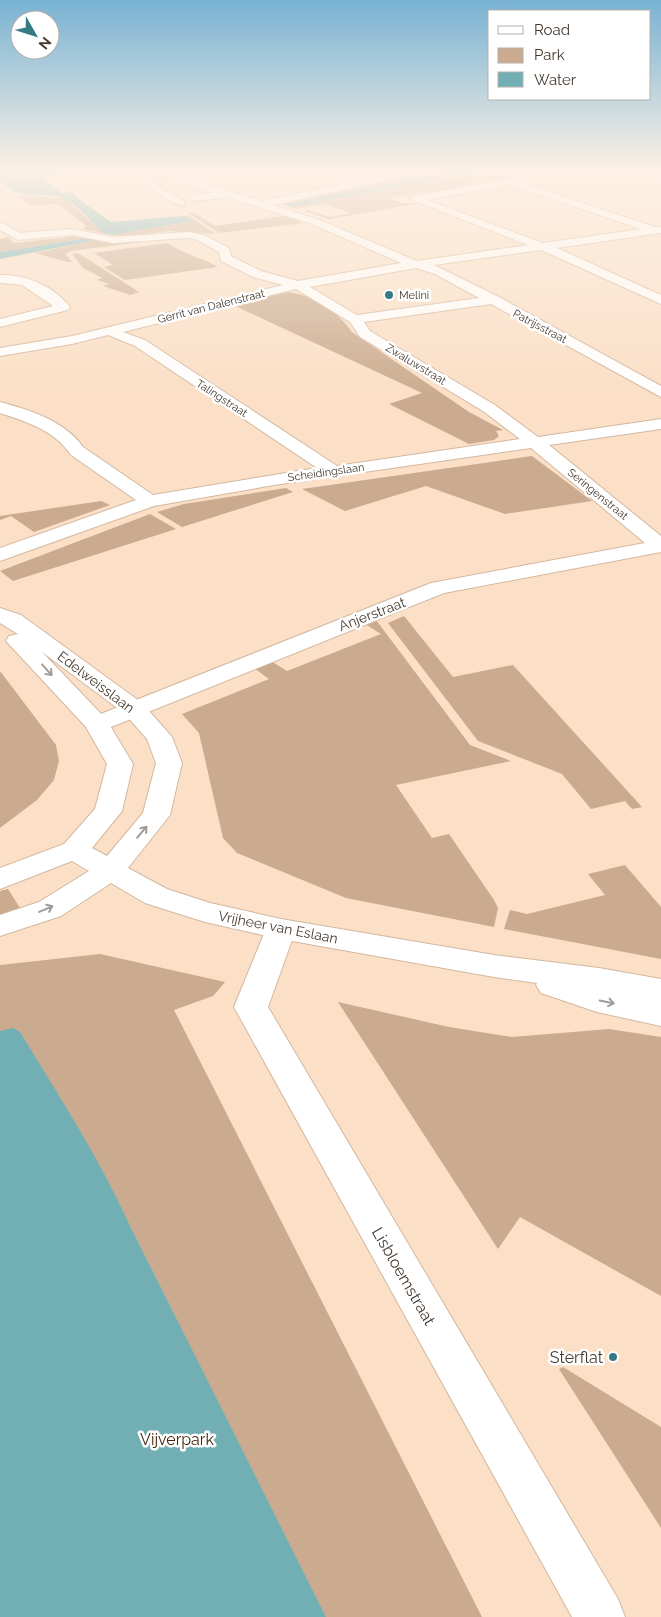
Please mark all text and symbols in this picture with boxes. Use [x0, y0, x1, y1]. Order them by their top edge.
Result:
north arrow [10, 10, 60, 60]
legend [488, 10, 651, 100]
text: Road [534, 21, 570, 39]
text: N [36, 34, 55, 52]
text: Park [534, 46, 565, 64]
text: Water [534, 71, 577, 89]
street label: Gerrit van Dalenstraat [156, 287, 266, 326]
marker: Melini [383, 289, 395, 301]
place label: Melini [399, 289, 429, 302]
street label: Patrijsstraat [511, 307, 569, 346]
street label: Zwaluwstraat [383, 341, 449, 388]
street label: Talingstraat [194, 377, 250, 420]
street label: Scheidingslaan [287, 461, 365, 484]
street label: Seringenstraat [565, 466, 631, 523]
street label: Anjerstraat [336, 594, 408, 634]
street label: Edelweisslaan [54, 648, 138, 716]
one-way arrow [41, 664, 53, 677]
one-way arrow [136, 826, 148, 839]
one-way arrow [38, 904, 53, 914]
street label: Vrijheer van Eslaan [217, 908, 339, 946]
one-way arrow [598, 998, 614, 1007]
street label: Lisbloemstraat [368, 1224, 440, 1329]
place label: Sterflat [550, 1348, 604, 1367]
marker: Sterflat [607, 1351, 619, 1363]
park label: Vijverpark [140, 1430, 214, 1449]

